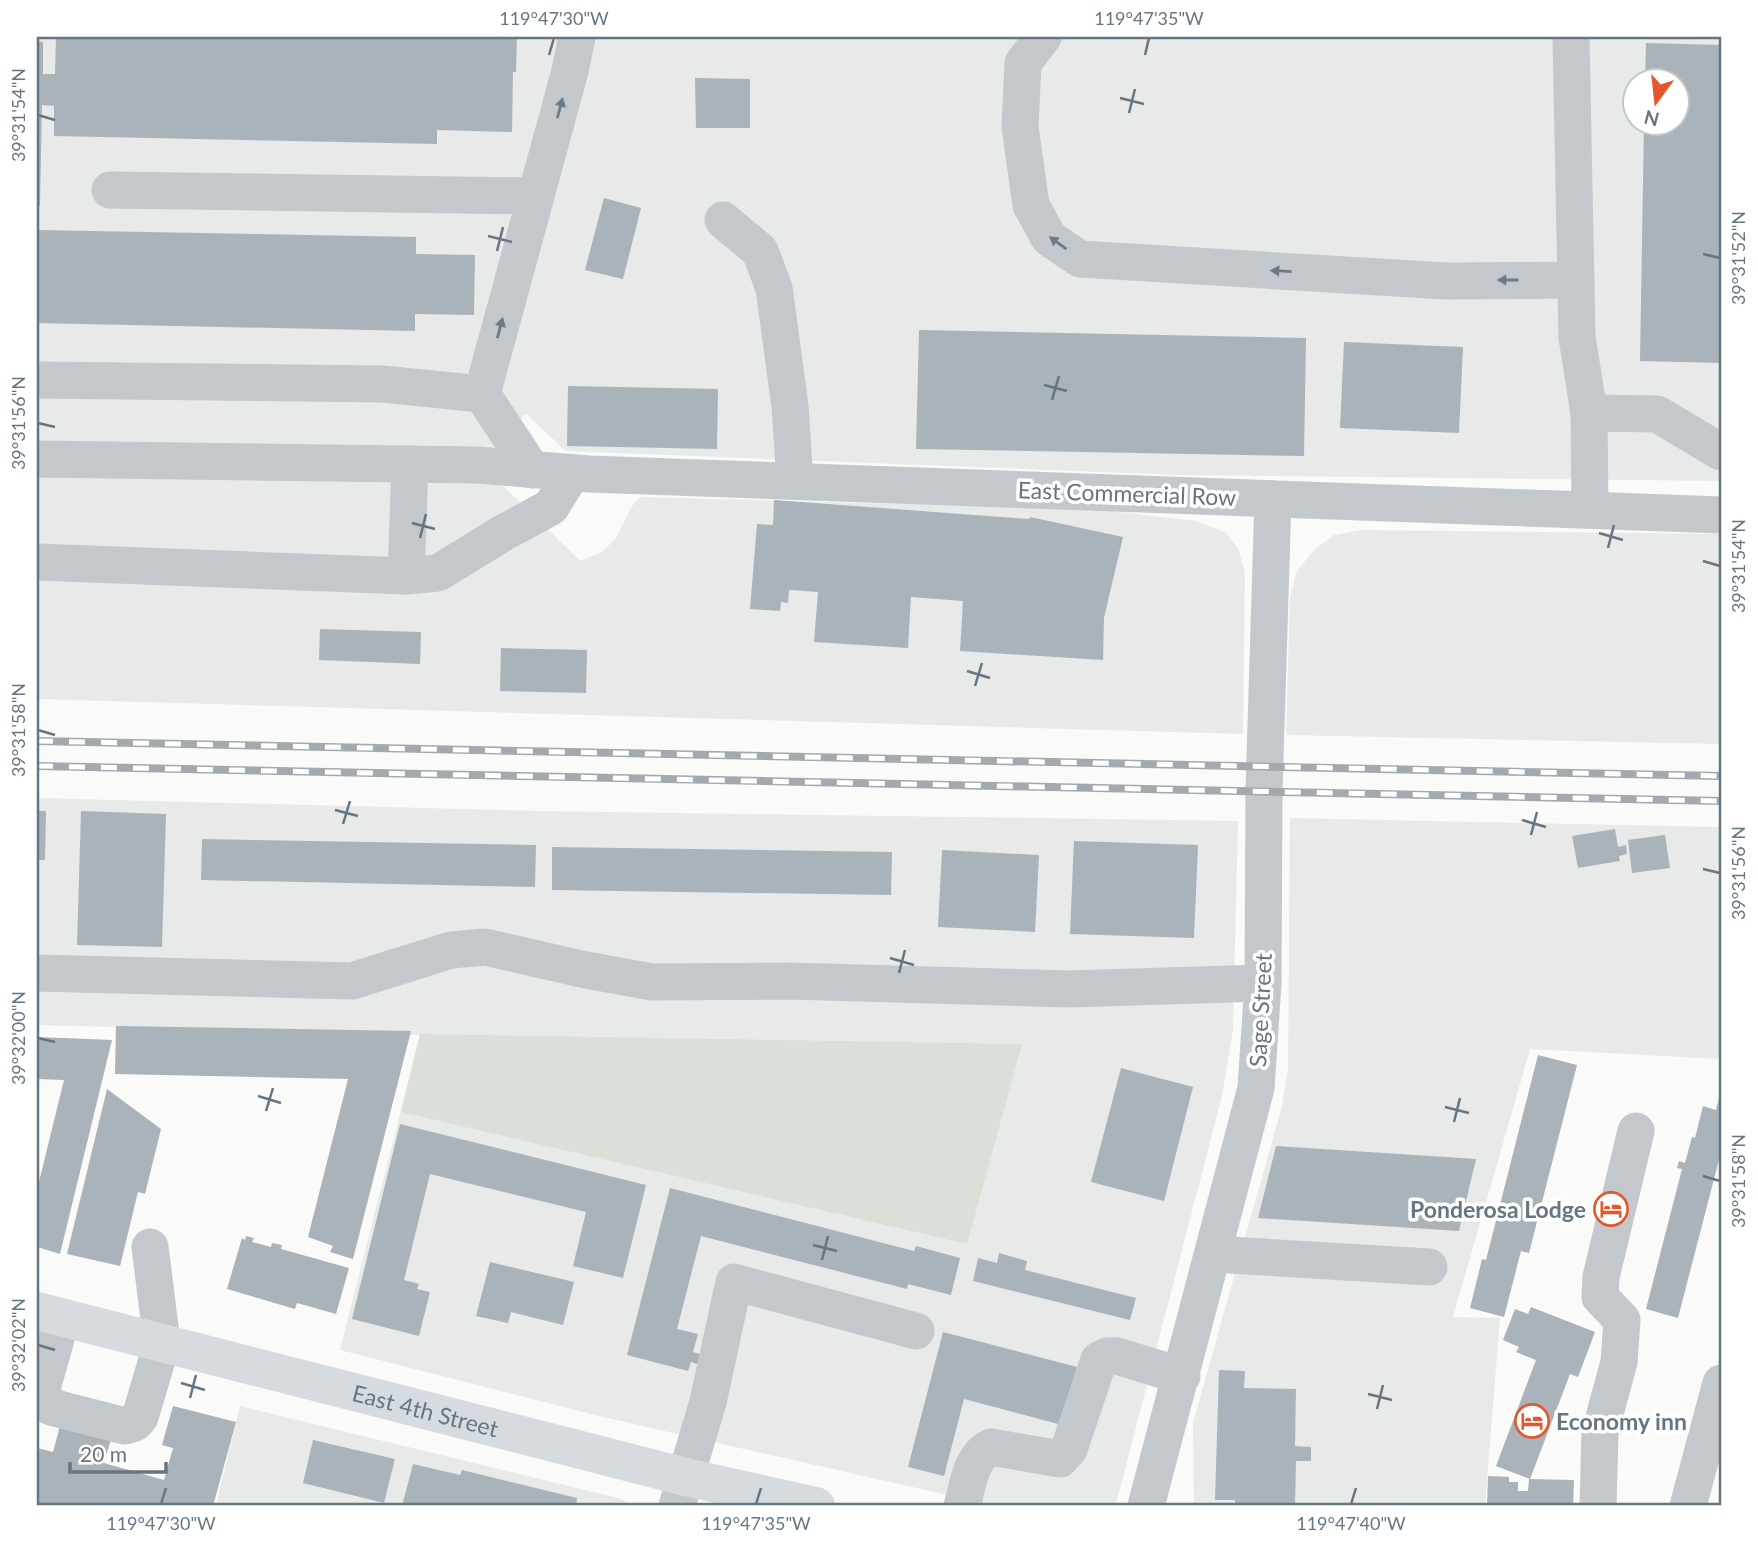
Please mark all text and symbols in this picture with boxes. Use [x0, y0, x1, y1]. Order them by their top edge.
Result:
text: 119°47'30"W [499, 7, 609, 29]
text: 119°47'35"W [1094, 7, 1204, 29]
north arrow [1622, 66, 1692, 136]
text: 39°31'54"N [7, 68, 29, 162]
one-way arrow [555, 97, 566, 119]
text: N [1641, 106, 1662, 132]
text: 39°31'52"N [1727, 211, 1749, 305]
one-way arrow [1049, 236, 1067, 250]
one-way arrow [1269, 266, 1291, 277]
one-way arrow [1497, 274, 1519, 286]
one-way arrow [496, 317, 506, 338]
text: 39°31'56"N [7, 376, 29, 470]
street label: East Commercial Row [1017, 475, 1237, 511]
text: 39°31'54"N [1727, 519, 1749, 613]
text: 39°31'58"N [7, 683, 29, 777]
text: 39°31'56"N [1727, 826, 1749, 920]
street label: Sage Street [1243, 952, 1277, 1068]
text: 39°32'00"N [7, 991, 29, 1085]
text: 39°31'58"N [1727, 1134, 1749, 1228]
hotel icon: Ponderosa Lodge [1592, 1190, 1630, 1228]
place label: Ponderosa Lodge [1410, 1195, 1586, 1223]
text: 39°32'02"N [7, 1298, 29, 1392]
street label: East 4th Street [350, 1378, 502, 1443]
hotel icon: Economy inn [1513, 1402, 1551, 1440]
place label: Economy inn [1556, 1407, 1687, 1435]
scale bar [70, 1431, 166, 1475]
text: 20 m [80, 1441, 127, 1466]
text: 119°47'30"W [106, 1512, 216, 1534]
text: 119°47'35"W [701, 1512, 811, 1534]
text: 119°47'40"W [1296, 1512, 1406, 1534]

